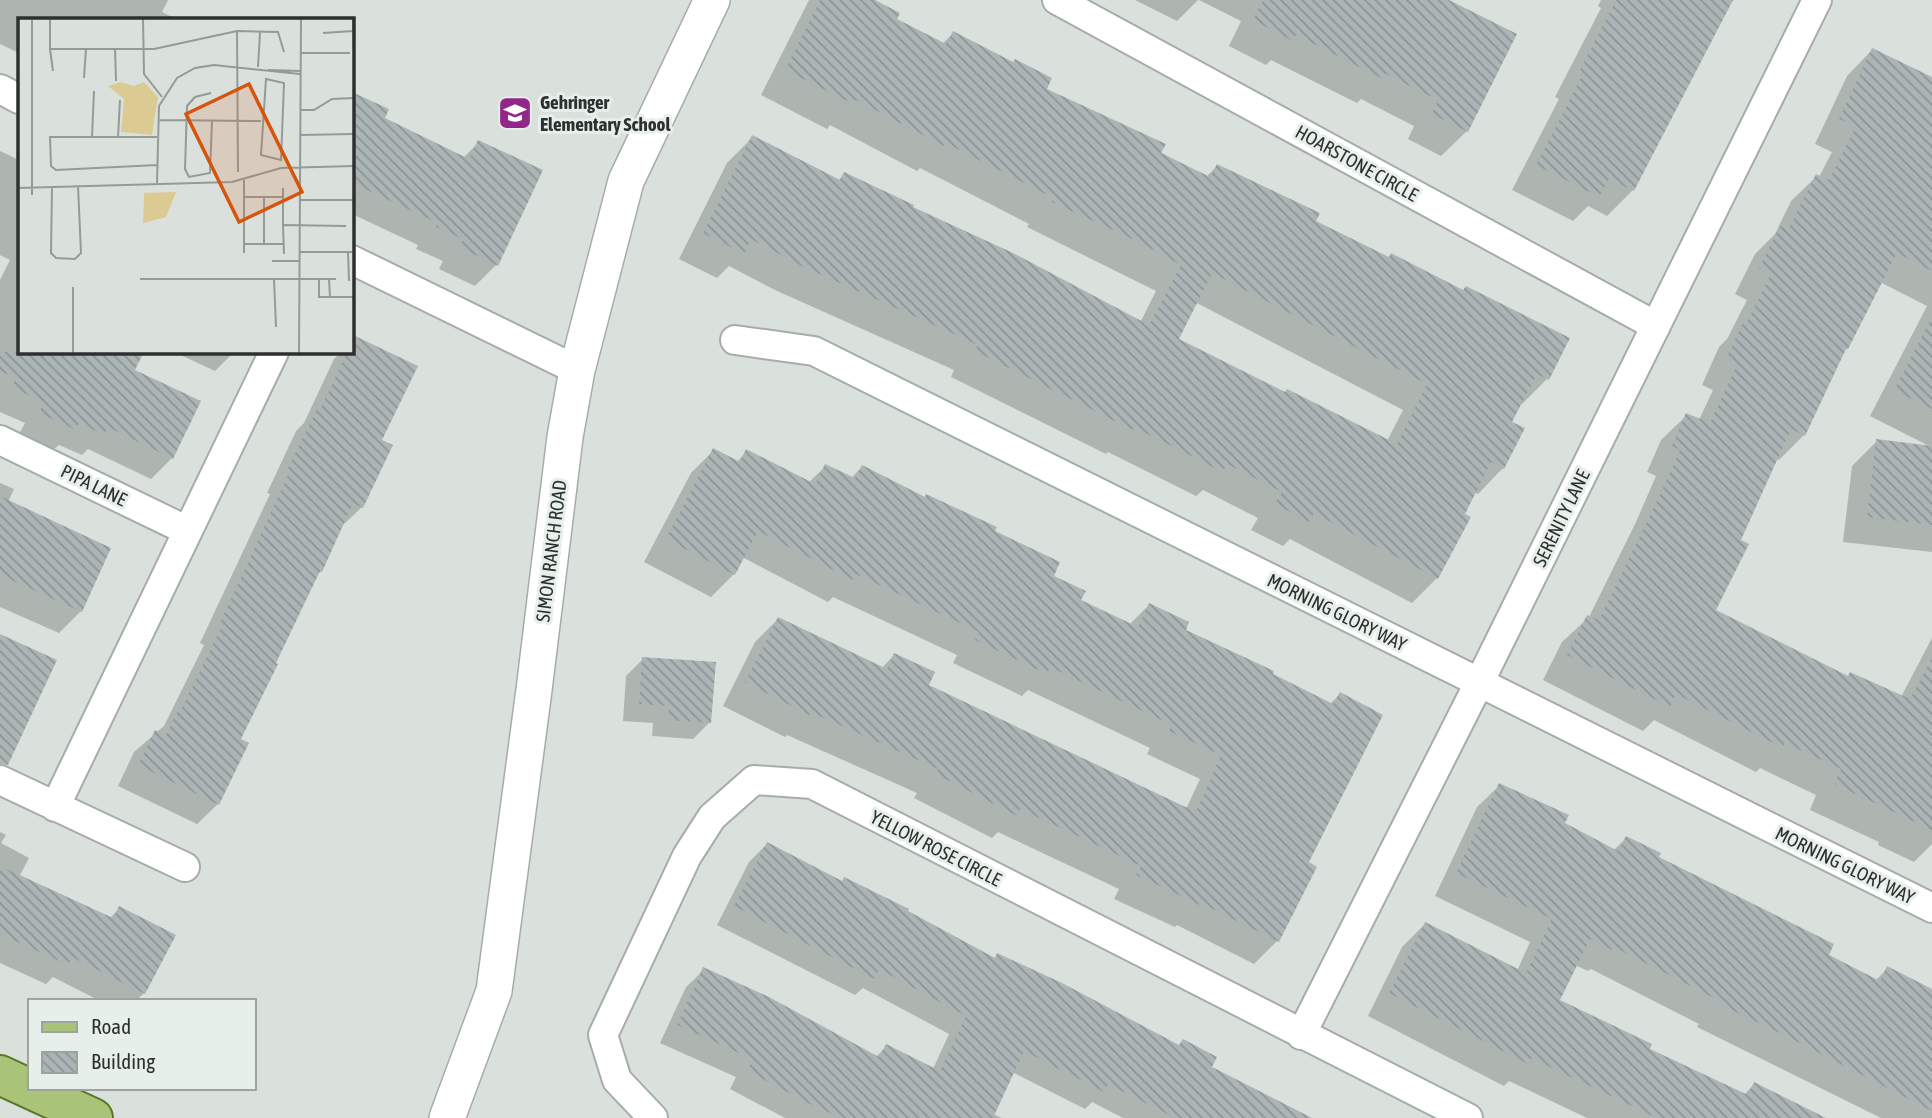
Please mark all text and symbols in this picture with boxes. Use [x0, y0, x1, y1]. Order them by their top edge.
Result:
inset map [18, 18, 354, 354]
place label: Gehringer Elementary School [540, 91, 672, 135]
school or university icon: Gehringer Elementary School [496, 94, 534, 132]
street label: HOARSTONE CIRCLE [1292, 120, 1422, 206]
street label: PIPA LANE [57, 460, 131, 510]
street label: SERENITY LANE [1528, 466, 1594, 570]
street label: SIMON RANCH ROAD [531, 479, 571, 623]
street label: MORNING GLORY WAY [1264, 569, 1411, 655]
street label: YELLOW ROSE CIRCLE [867, 806, 1005, 890]
street label: MORNING GLORY WAY [1772, 822, 1919, 908]
legend [28, 999, 256, 1090]
text: Road [91, 1014, 131, 1038]
text: Building [91, 1049, 155, 1073]

